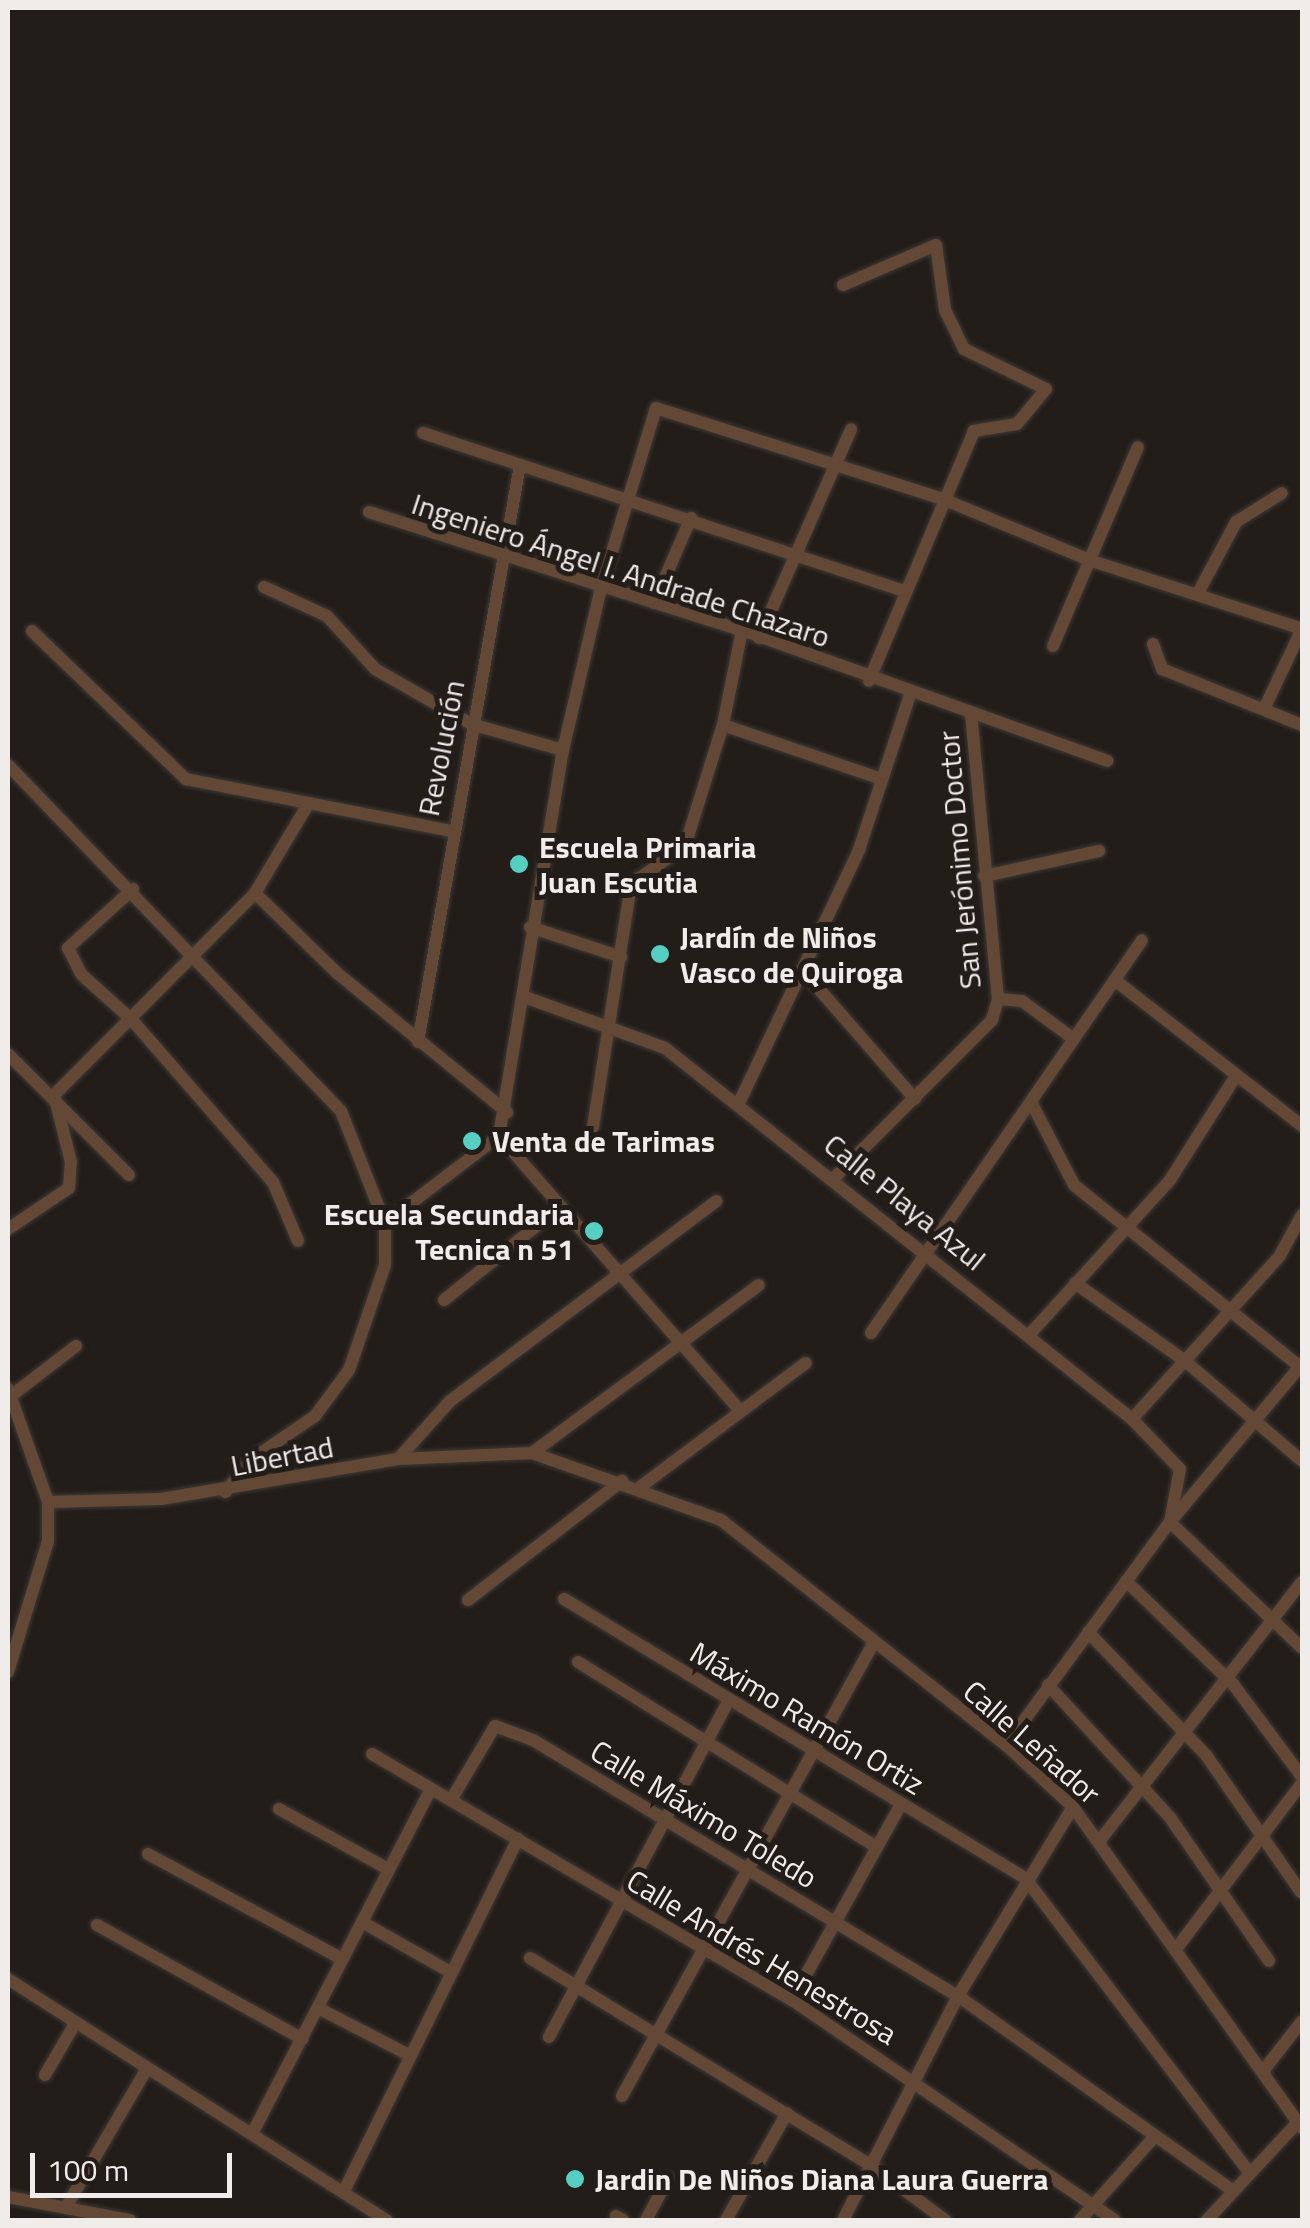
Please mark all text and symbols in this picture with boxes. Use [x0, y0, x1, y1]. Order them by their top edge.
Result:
street label: Ingeniero Ángel l. Andrade Chazaro [407, 485, 835, 655]
street label: Revolución [410, 677, 472, 819]
street label: San Jerónimo Doctor [930, 730, 988, 990]
place label: Escuela Primaria Juan Escutia [539, 829, 756, 900]
marker: Escuela Primaria Juan Escutia [508, 853, 530, 875]
place label: Jardín de Niños Vasco de Quiroga [680, 919, 903, 990]
marker: Jardín de Niños Vasco de Quiroga [649, 943, 671, 965]
place label: Venta de Tarimas [492, 1123, 715, 1159]
street label: Calle Playa Azul [817, 1126, 993, 1278]
marker: Venta de Tarimas [461, 1130, 483, 1152]
place label: Escuela Secundaria Tecnica n 51 [324, 1196, 574, 1266]
marker: Escuela Secundaria Tecnica n 51 [583, 1220, 605, 1242]
street label: Libertad [228, 1428, 336, 1484]
street label: Máximo Ramón Ortiz [684, 1634, 930, 1802]
street label: Calle Leñador [956, 1673, 1108, 1811]
street label: Calle Máximo Toledo [584, 1732, 824, 1896]
street label: Calle Andrés Henestrosa [621, 1862, 903, 2052]
scale bar [35, 2133, 238, 2195]
text: 100 m [47, 2147, 129, 2193]
place label: Jardin De Niños Diana Laura Guerra [595, 2161, 1049, 2197]
marker: Jardin De Niños Diana Laura Guerra [564, 2168, 586, 2190]

